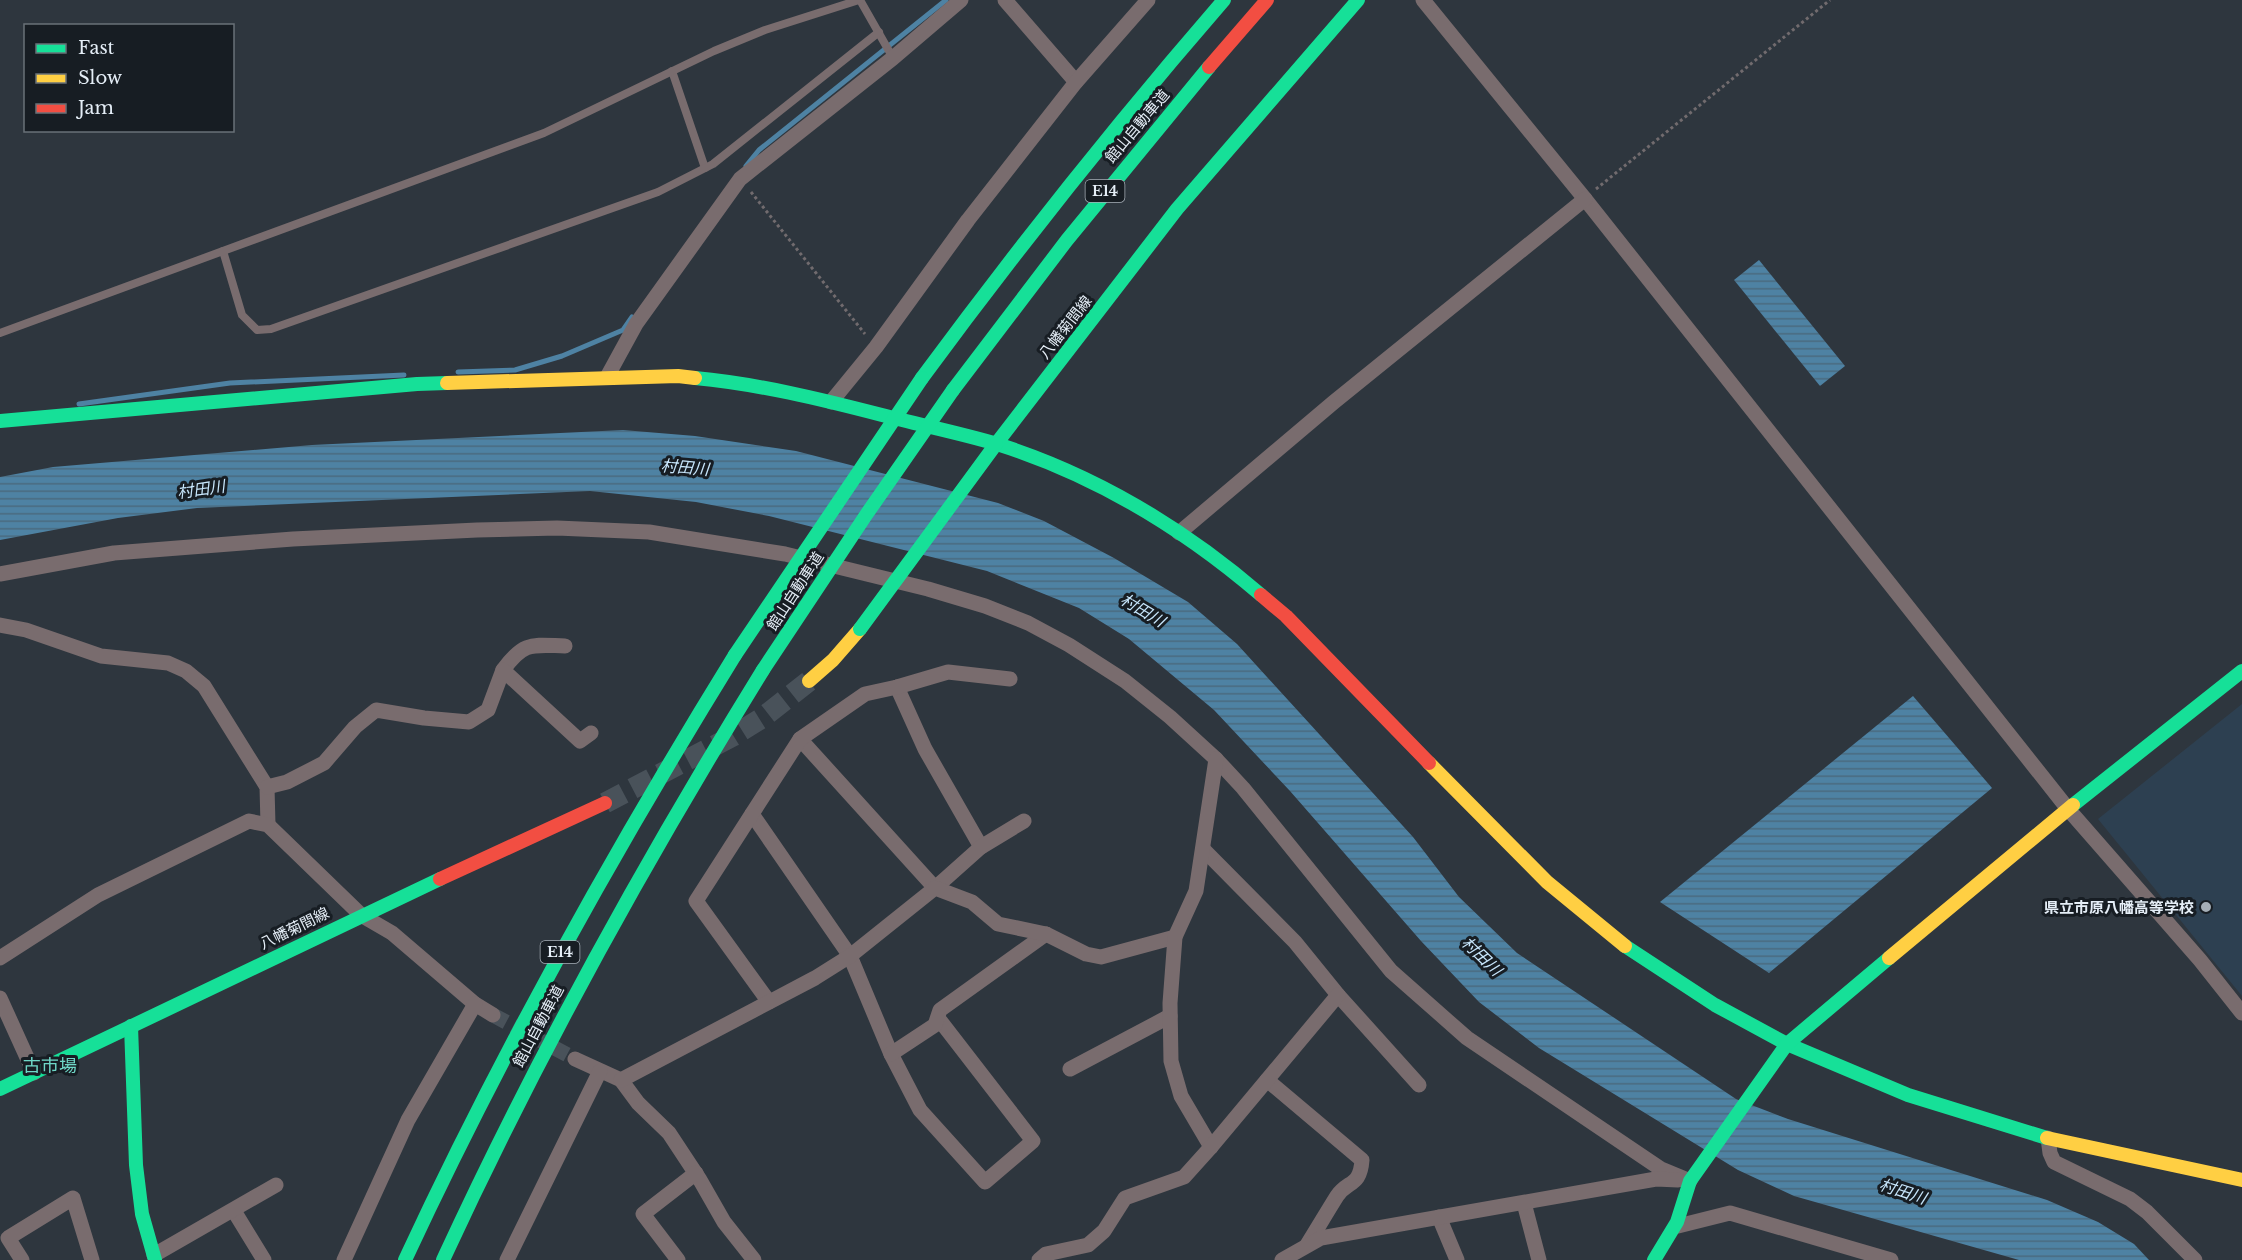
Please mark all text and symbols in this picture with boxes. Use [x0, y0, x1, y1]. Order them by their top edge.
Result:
legend [24, 24, 234, 132]
text: Fast [78, 37, 115, 59]
text: Slow [78, 67, 123, 89]
street label: 館山自動車道 [1101, 85, 1173, 167]
text: Jam [76, 97, 114, 119]
road number: E14 [1086, 180, 1124, 202]
street label: 八幡菊間線 [1034, 292, 1096, 362]
water label: 村田川 [660, 455, 712, 479]
water label: 村田川 [176, 475, 228, 502]
street label: 館山自動車道 [763, 548, 827, 634]
water label: 村田川 [1117, 589, 1170, 632]
place label: 県立市原八幡高等学校 [2044, 898, 2194, 917]
marker: 県立市原八幡高等学校 [2199, 900, 2213, 914]
street label: 八幡菊間線 [256, 903, 332, 953]
water label: 村田川 [1458, 932, 1508, 981]
road number: E14 [540, 941, 580, 963]
street label: 館山自動車道 [508, 982, 568, 1070]
district label: 古市場 [23, 1055, 77, 1077]
water label: 村田川 [1877, 1174, 1931, 1209]

